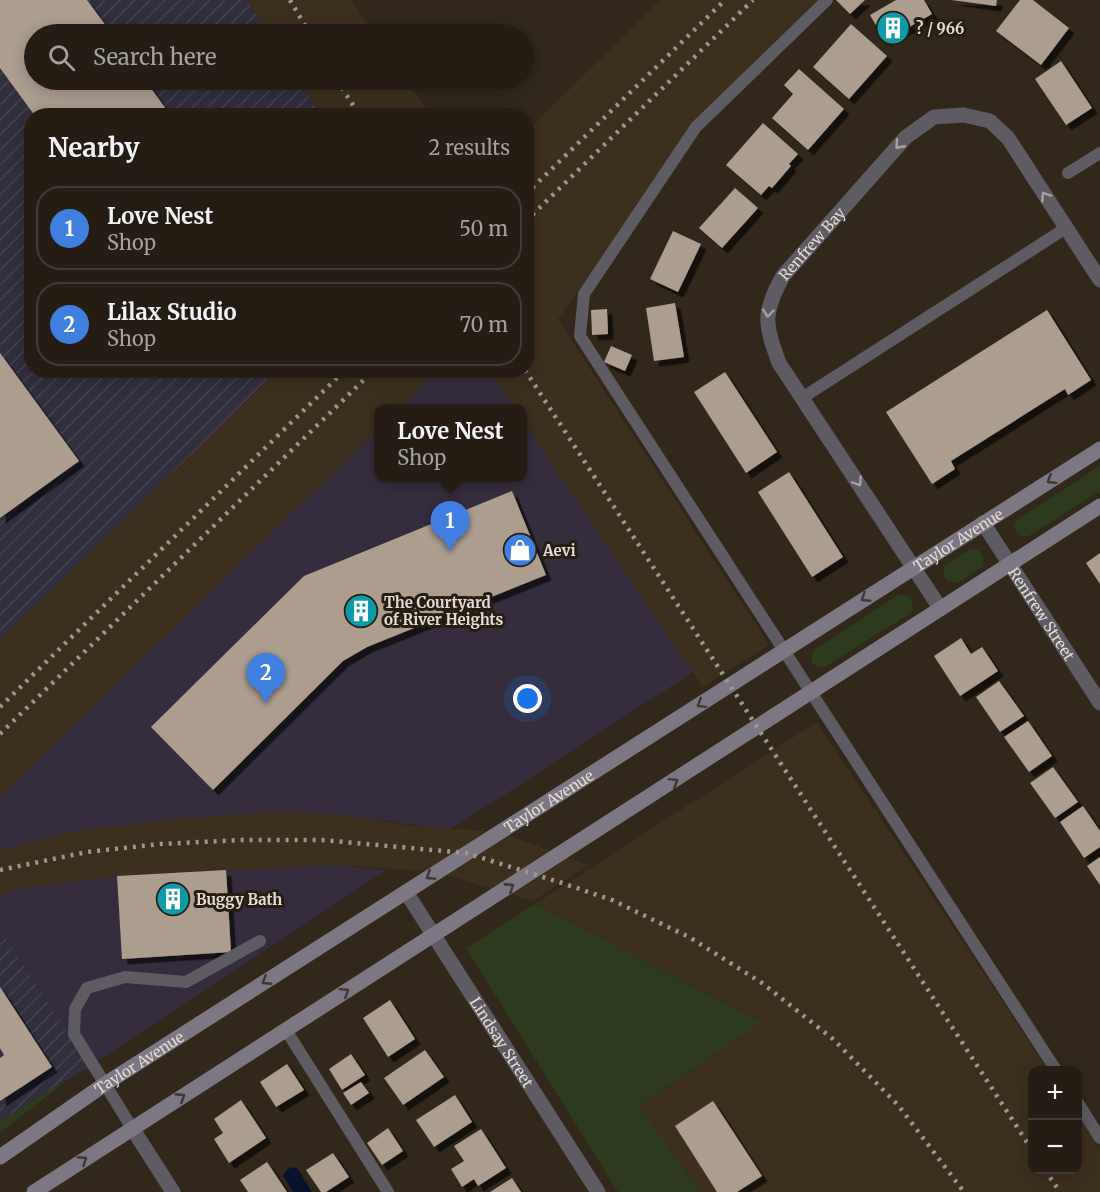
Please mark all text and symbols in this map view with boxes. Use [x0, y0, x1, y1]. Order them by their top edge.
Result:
building icon: ? / 966 [875, 10, 911, 46]
place label: ? / 966 [916, 19, 964, 38]
search box [24, 24, 534, 90]
icon: search [45, 41, 78, 74]
text: Search here [93, 43, 216, 71]
text: Nearby [48, 131, 140, 164]
text: 2 results [428, 135, 510, 160]
one-way arrow [895, 138, 906, 149]
one-way arrow [1041, 191, 1052, 202]
text: Love Nest [107, 202, 213, 230]
street label: Renfrew Bay [774, 203, 849, 284]
text: 1 [65, 216, 74, 241]
text: 50 m [459, 216, 508, 241]
text: Shop [107, 230, 156, 255]
text: Lilax Studio [107, 298, 237, 326]
one-way arrow [762, 309, 775, 318]
text: 2 [64, 312, 75, 337]
text: 70 m [460, 312, 508, 337]
text: Shop [107, 326, 156, 351]
popup [374, 404, 527, 482]
text: Love Nest [397, 417, 504, 445]
text: Shop [397, 445, 446, 470]
one-way arrow [1046, 473, 1057, 484]
one-way arrow [851, 476, 862, 487]
pin: 1 [430, 502, 470, 551]
street label: Taylor Avenue [910, 504, 1007, 575]
shop icon: Aevi [502, 532, 538, 568]
place label: Aevi [542, 541, 576, 560]
street label: Renfrew Street [1005, 563, 1079, 664]
one-way arrow [861, 591, 871, 603]
building icon: The Courtyard of River Heights [343, 593, 379, 629]
place label: The Courtyard of River Heights [384, 593, 504, 629]
pin: 2 [246, 654, 286, 703]
your location [513, 684, 542, 713]
one-way arrow [697, 696, 707, 708]
street label: Taylor Avenue [500, 765, 597, 837]
one-way arrow [668, 777, 678, 789]
one-way arrow [426, 869, 436, 881]
building icon: Buggy Bath [155, 881, 191, 917]
one-way arrow [504, 882, 514, 894]
place label: Buggy Bath [196, 890, 282, 909]
one-way arrow [262, 974, 272, 986]
one-way arrow [339, 988, 350, 999]
street label: Lindsay Street [466, 993, 538, 1091]
street label: Taylor Avenue [90, 1027, 187, 1098]
map controls [1028, 1066, 1082, 1174]
button: + [1028, 1066, 1082, 1120]
one-way arrow [175, 1092, 185, 1104]
button: − [1028, 1120, 1082, 1174]
one-way arrow [76, 1156, 87, 1167]

